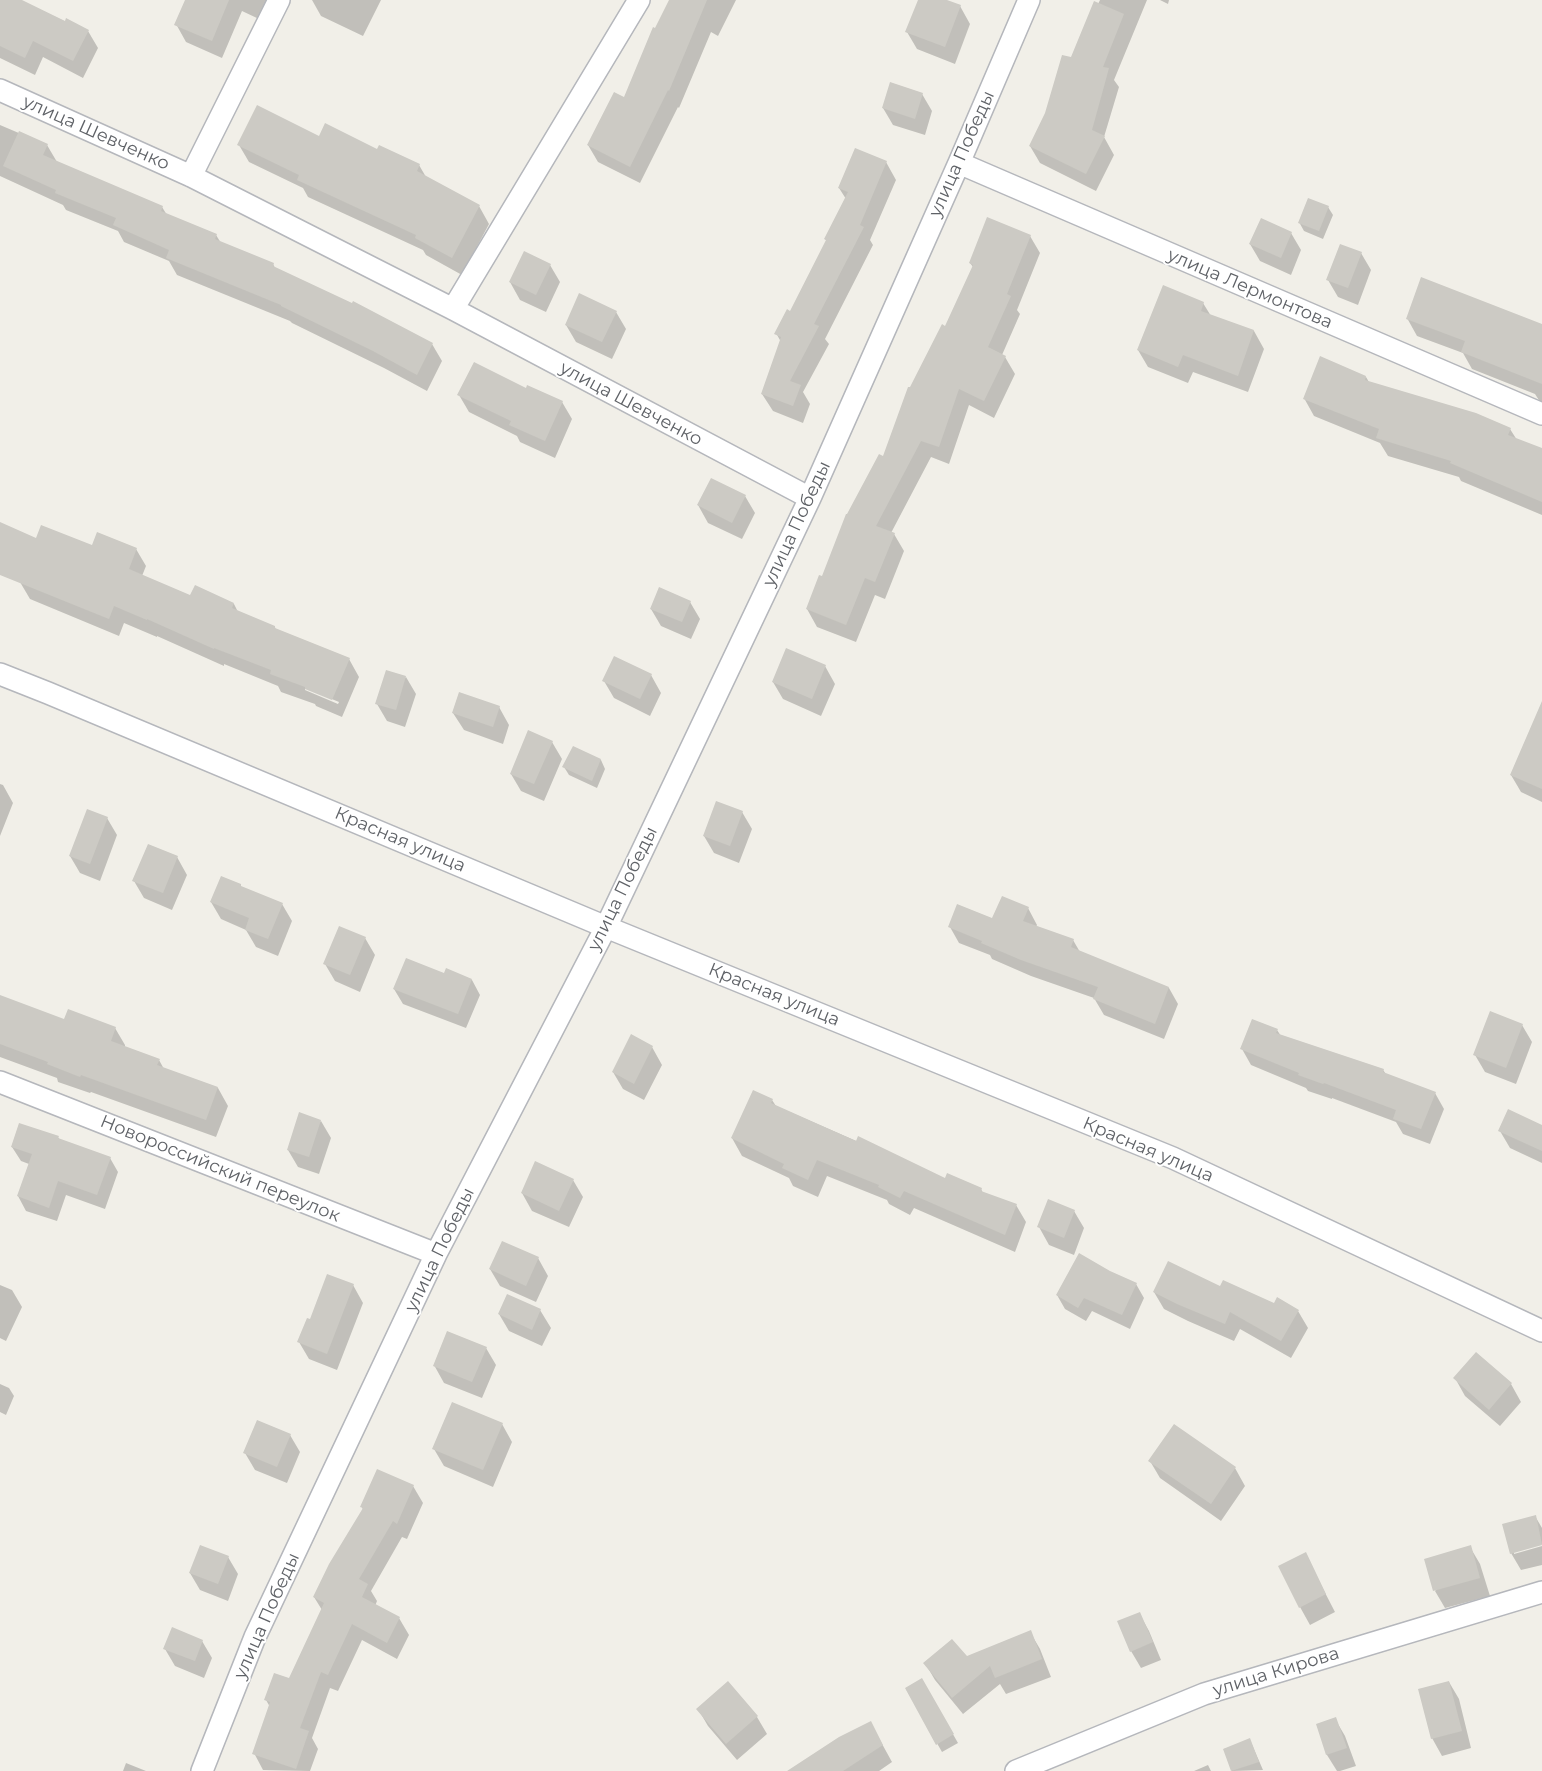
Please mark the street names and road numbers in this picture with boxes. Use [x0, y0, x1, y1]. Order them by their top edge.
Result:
street label: улица Победы [925, 88, 999, 220]
street label: улица Шевченко [19, 91, 173, 175]
street label: улица Лермонтова [1164, 244, 1336, 334]
street label: улица Шевченко [556, 357, 706, 451]
street label: улица Победы [759, 458, 835, 590]
street label: Красная улица [331, 803, 469, 877]
street label: улица Победы [584, 823, 662, 955]
street label: Красная улица [705, 959, 843, 1031]
street label: Новороссийский переулок [97, 1111, 343, 1227]
street label: Красная улица [1079, 1113, 1217, 1187]
street label: улица Победы [401, 1184, 479, 1316]
street label: улица Победы [230, 1550, 304, 1682]
street label: улица Кирова [1210, 1643, 1342, 1701]

